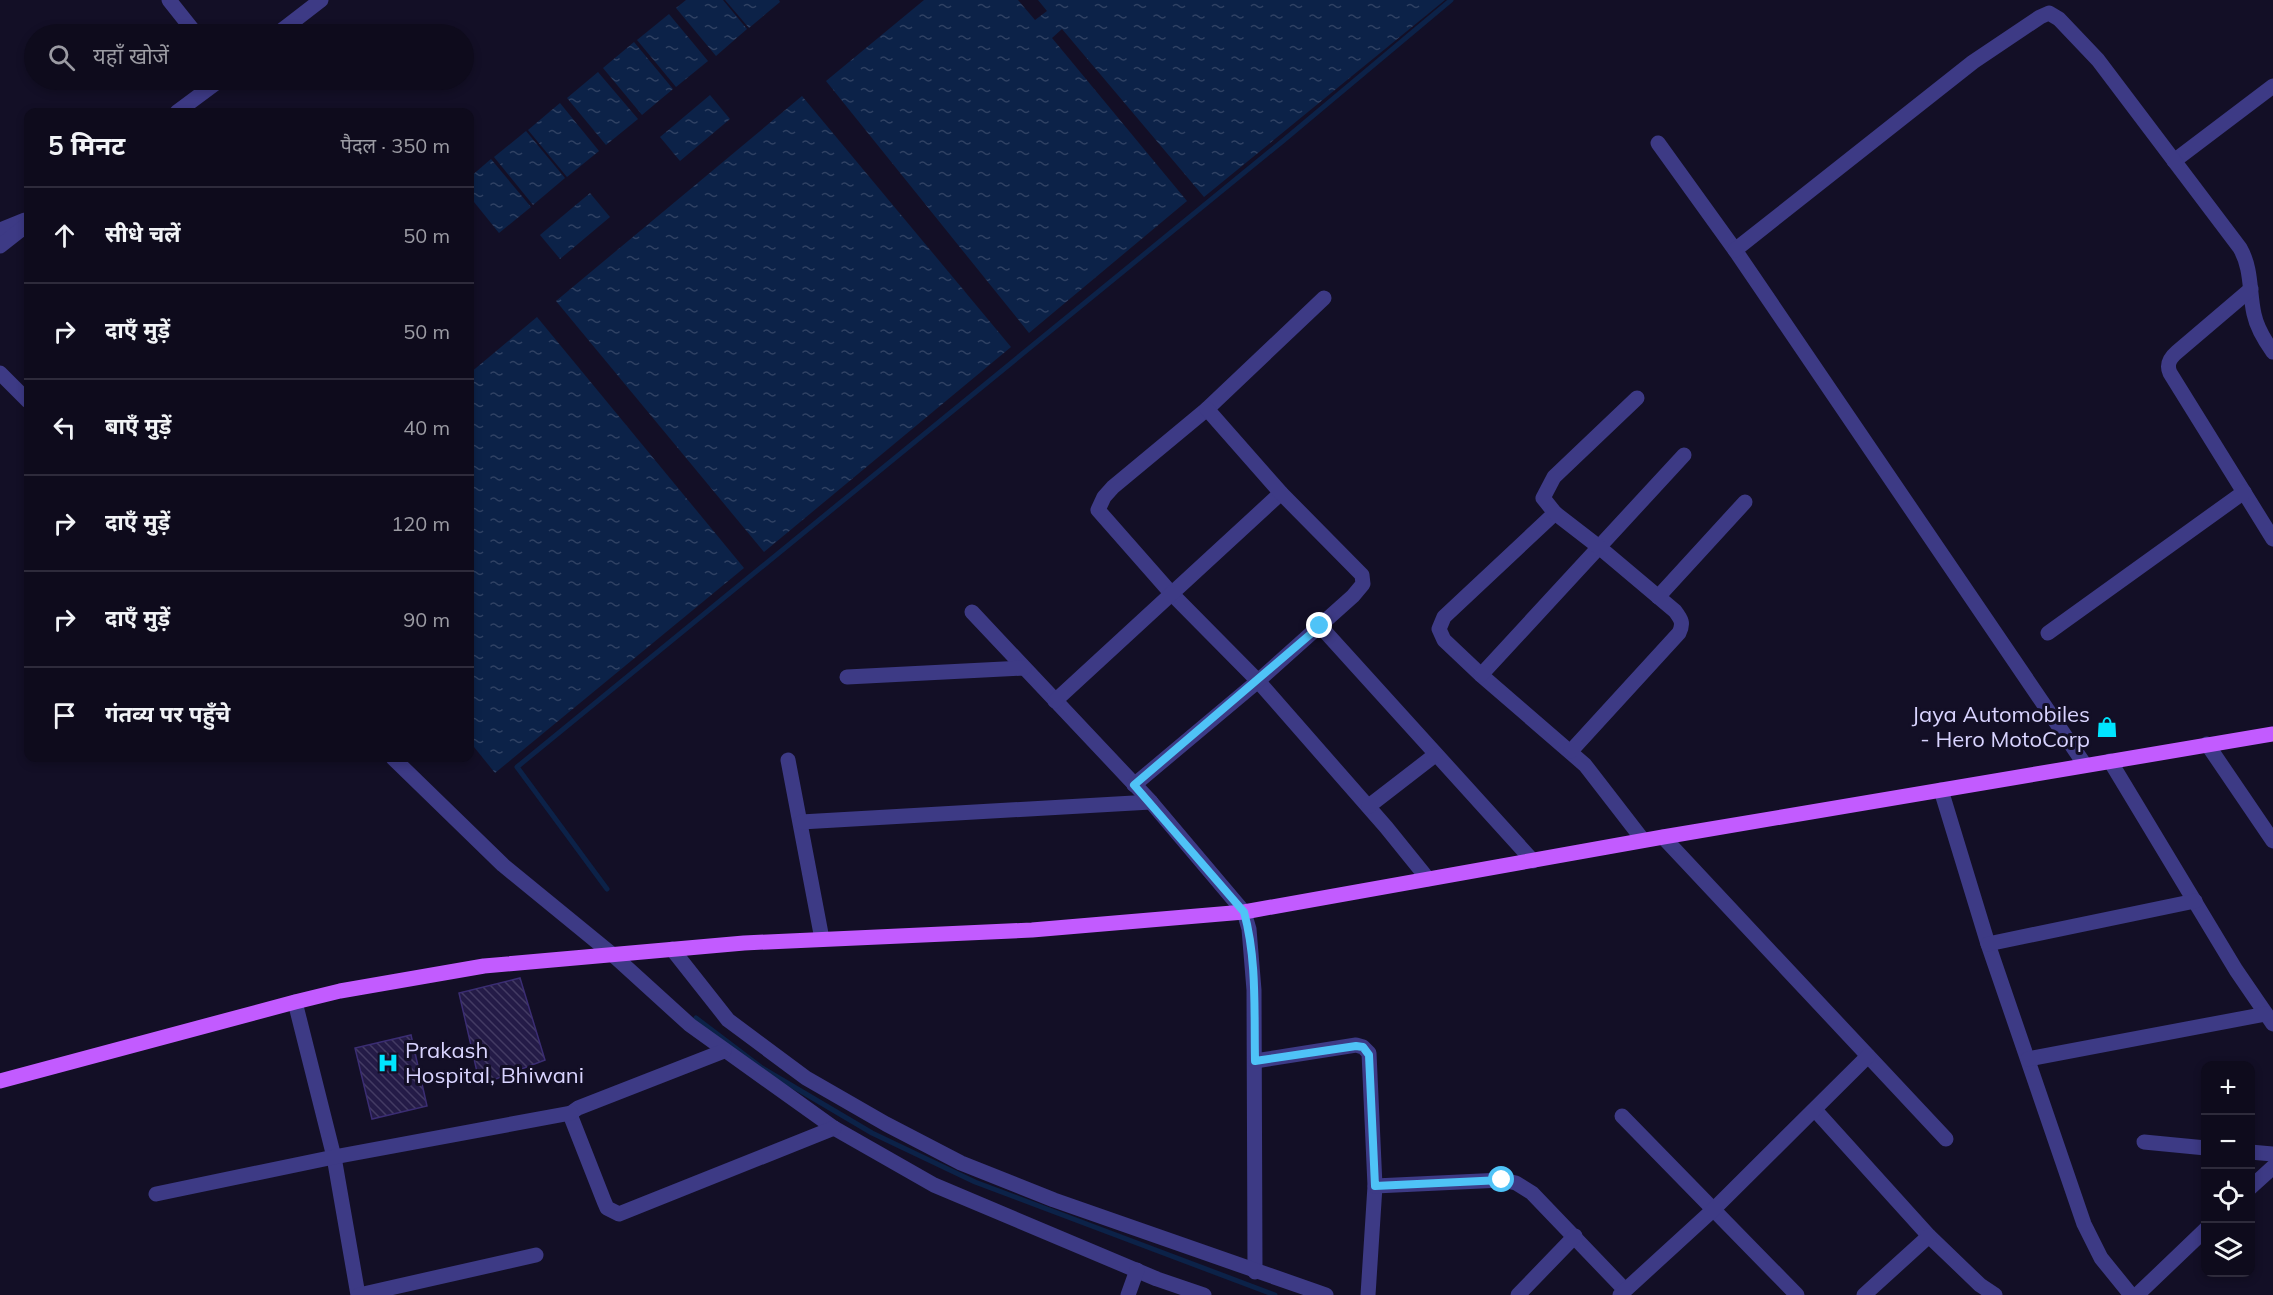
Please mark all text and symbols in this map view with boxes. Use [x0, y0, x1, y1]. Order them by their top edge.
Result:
search box [24, 24, 474, 90]
icon: search [45, 41, 78, 74]
text: यहाँ खोजें [93, 42, 169, 70]
text: 5 मिनट [48, 129, 125, 162]
text: पैदल · 350 m [341, 133, 450, 158]
icon: ahead [48, 219, 81, 252]
text: सीधे चलें [105, 220, 180, 248]
text: 50 m [403, 223, 450, 248]
icon: right [48, 315, 81, 348]
text: दाएँ मुड़ें [105, 316, 170, 344]
text: 50 m [403, 319, 450, 344]
icon: left [48, 411, 81, 444]
text: बाएँ मुड़ें [105, 412, 171, 440]
text: 40 m [403, 415, 450, 440]
icon: right [48, 507, 81, 540]
text: दाएँ मुड़ें [105, 508, 170, 536]
text: 120 m [391, 511, 450, 536]
icon: right [48, 603, 81, 636]
text: दाएँ मुड़ें [105, 604, 170, 632]
text: 90 m [403, 607, 450, 632]
route end [1306, 612, 1332, 638]
icon: arrive [48, 699, 81, 732]
text: गंतव्य पर पहुँचे [105, 700, 230, 728]
place label: Jaya Automobiles - Hero MotoCorp [1912, 700, 2090, 753]
shop icon: Jaya Automobiles - Hero MotoCorp [2095, 715, 2119, 739]
place label: Prakash Hospital, Bhiwani [405, 1036, 584, 1089]
hospital icon: Prakash Hospital, Bhiwani [376, 1051, 400, 1075]
map controls [2201, 1061, 2255, 1277]
button: + [2201, 1061, 2255, 1115]
button: − [2201, 1115, 2255, 1169]
route start [1488, 1166, 1514, 1192]
button: locate [2201, 1169, 2255, 1223]
button: layers [2201, 1223, 2255, 1277]

